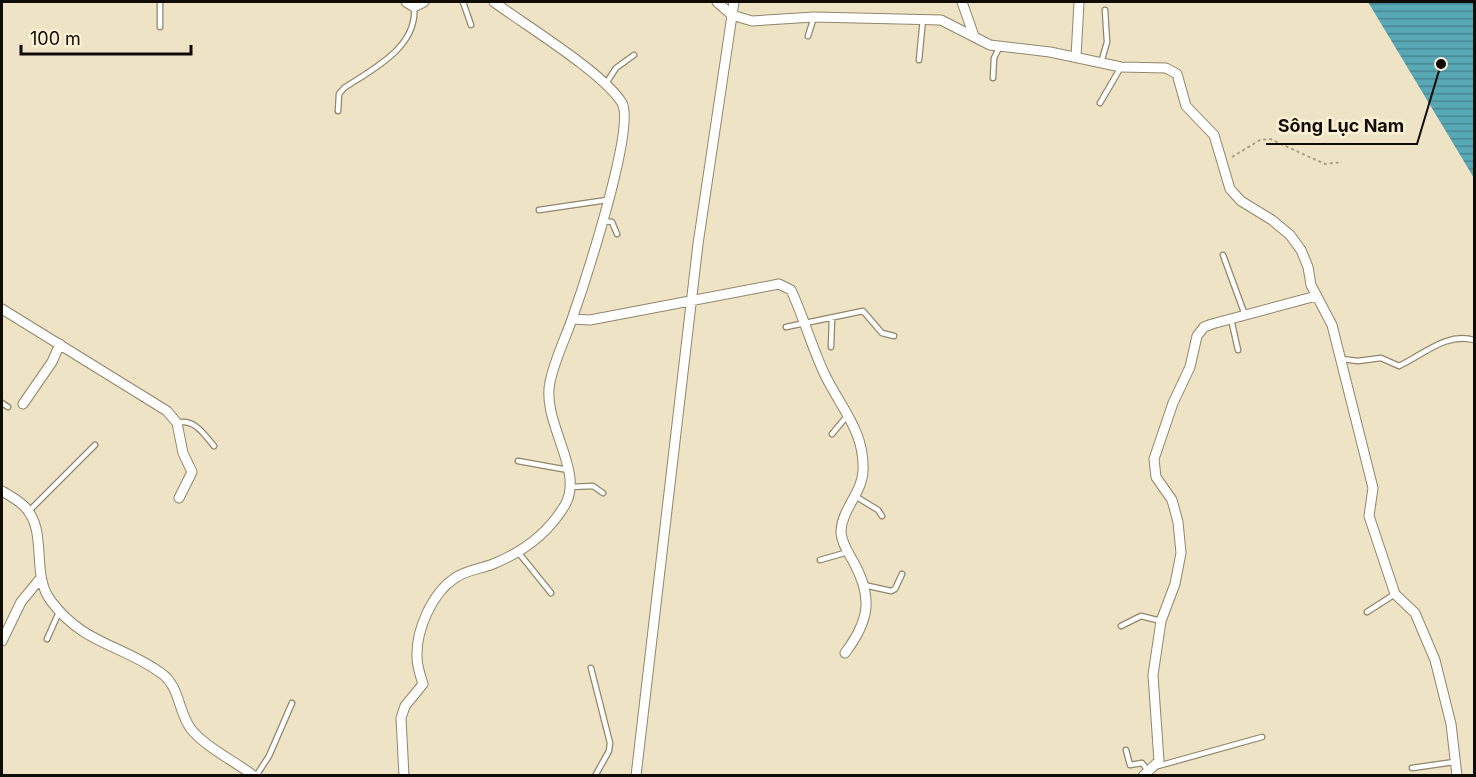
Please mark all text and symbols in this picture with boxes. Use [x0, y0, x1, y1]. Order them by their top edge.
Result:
scale bar [21, 18, 190, 56]
text: 100 m [30, 28, 81, 49]
callout: Sông Lục Nam [1266, 108, 1417, 144]
text: Sông Lục Nam [1278, 115, 1404, 136]

